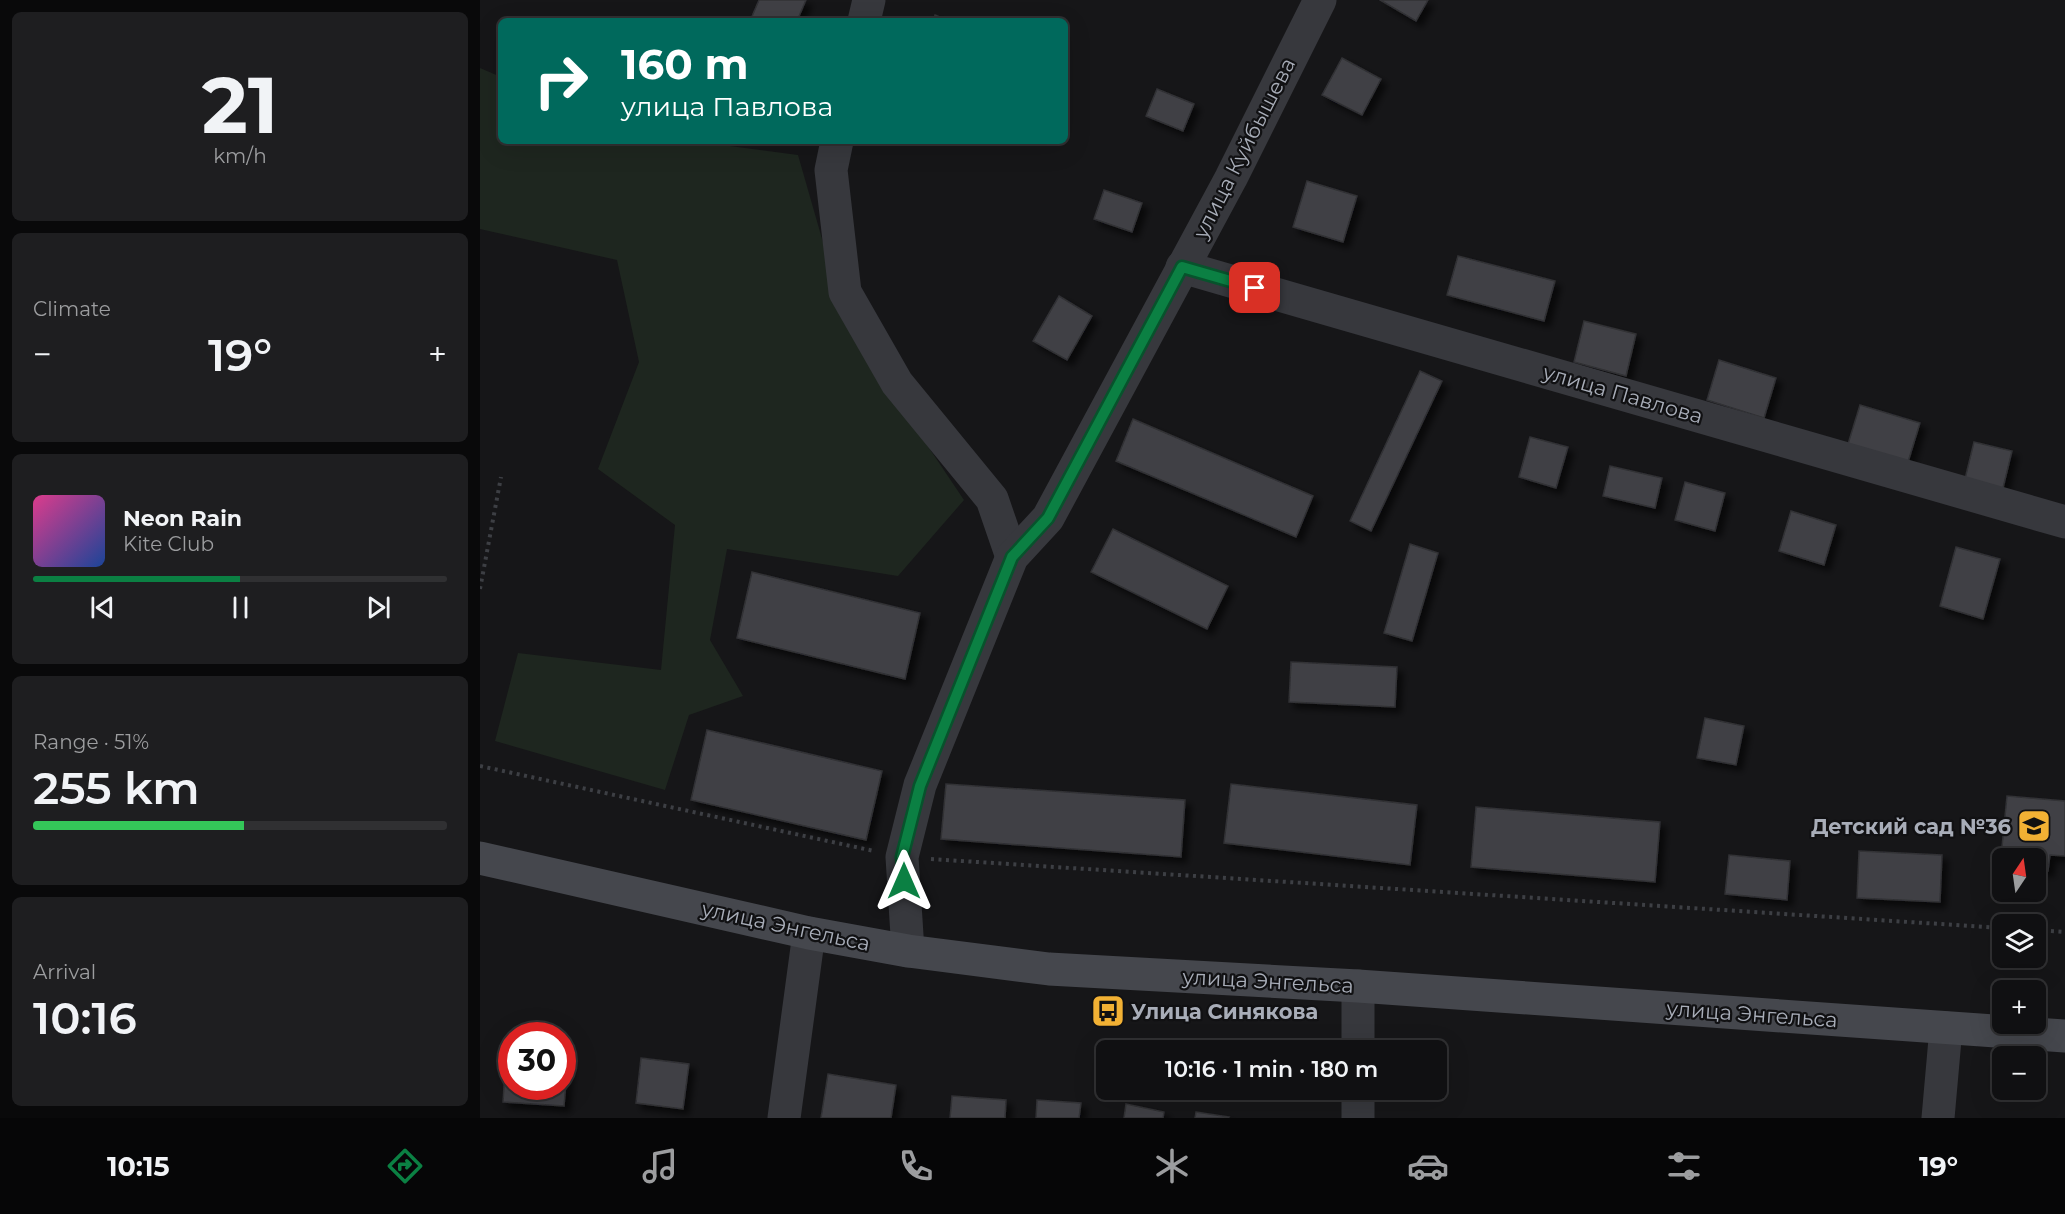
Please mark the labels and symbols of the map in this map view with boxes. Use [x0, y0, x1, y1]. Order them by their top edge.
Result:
street label: улица Куйбышева [1187, 54, 1300, 243]
pin [1229, 262, 1280, 313]
street label: улица Павлова [1539, 359, 1706, 429]
school or university icon: Детский сад №36 [2016, 808, 2052, 844]
place label: Детский сад №36 [1811, 814, 2011, 839]
north arrow [1992, 848, 2046, 902]
position arrow [872, 849, 936, 913]
street label: улица Энгельса [699, 896, 872, 956]
street label: улица Энгельса [1181, 964, 1354, 998]
bus stop icon: Улица Синякова [1090, 993, 1126, 1029]
street label: улица Энгельса [1665, 995, 1838, 1032]
place label: Улица Синякова [1131, 999, 1318, 1024]
speed limit sign: 30 [498, 1022, 576, 1100]

